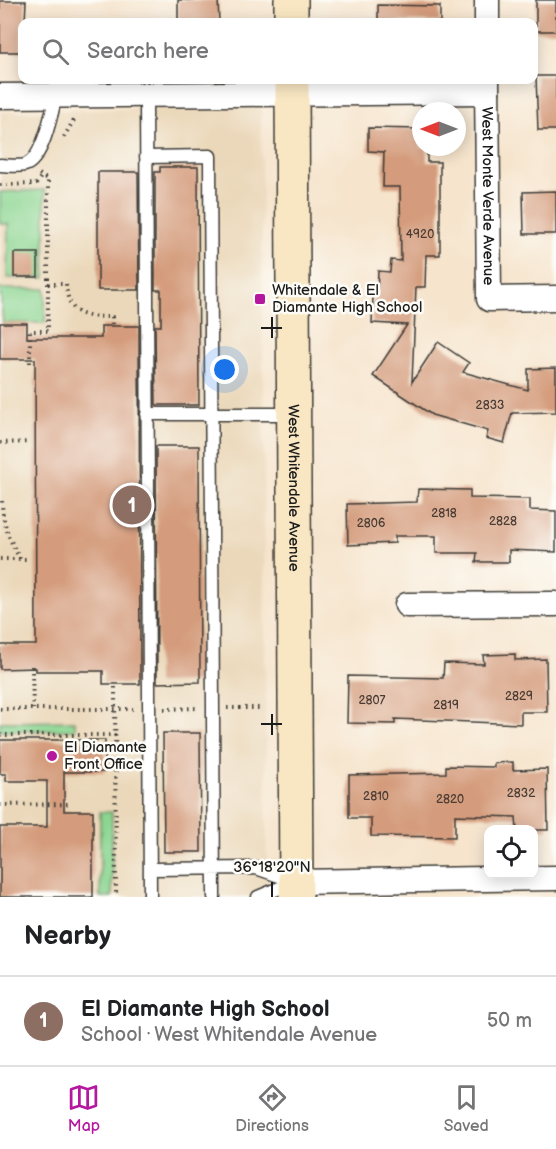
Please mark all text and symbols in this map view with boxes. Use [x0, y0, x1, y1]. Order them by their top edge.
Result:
search box [18, 18, 538, 84]
icon: search [39, 35, 72, 68]
text: Search here [87, 38, 209, 65]
north arrow [412, 102, 466, 156]
street label: West Monte Verde Avenue [477, 107, 498, 285]
house number: 4920 [406, 227, 434, 242]
place label: Whitendale & El Diamante High School [272, 281, 422, 317]
marker: Whitendale & El Diamante High School [253, 292, 267, 306]
your location [210, 355, 239, 384]
house number: 2833 [476, 398, 504, 413]
street label: West Whitendale Avenue [284, 404, 303, 572]
pin: 1 [112, 482, 152, 528]
house number: 2818 [431, 506, 457, 521]
house number: 2828 [489, 514, 517, 529]
house number: 2806 [357, 516, 385, 531]
house number: 2829 [505, 689, 533, 704]
house number: 2807 [358, 693, 386, 708]
house number: 2819 [433, 698, 459, 713]
place label: El Diamante Front Office [64, 738, 147, 774]
marker: El Diamante Front Office [45, 749, 59, 763]
house number: 2832 [507, 786, 535, 801]
house number: 2810 [363, 789, 389, 804]
house number: 2820 [436, 792, 464, 807]
map controls [484, 825, 538, 879]
button: locate [484, 825, 538, 879]
text: 36°18'20"N [233, 858, 311, 877]
text: Nearby [24, 921, 111, 952]
text: El Diamante High School [81, 996, 329, 1023]
text: 1 [39, 1009, 48, 1033]
text: 50 m [487, 1009, 532, 1033]
text: School · West Whitendale Avenue [81, 1023, 377, 1047]
tab: Map [67, 1081, 100, 1136]
tab: Directions [235, 1081, 309, 1136]
tab: Saved [444, 1081, 489, 1136]

